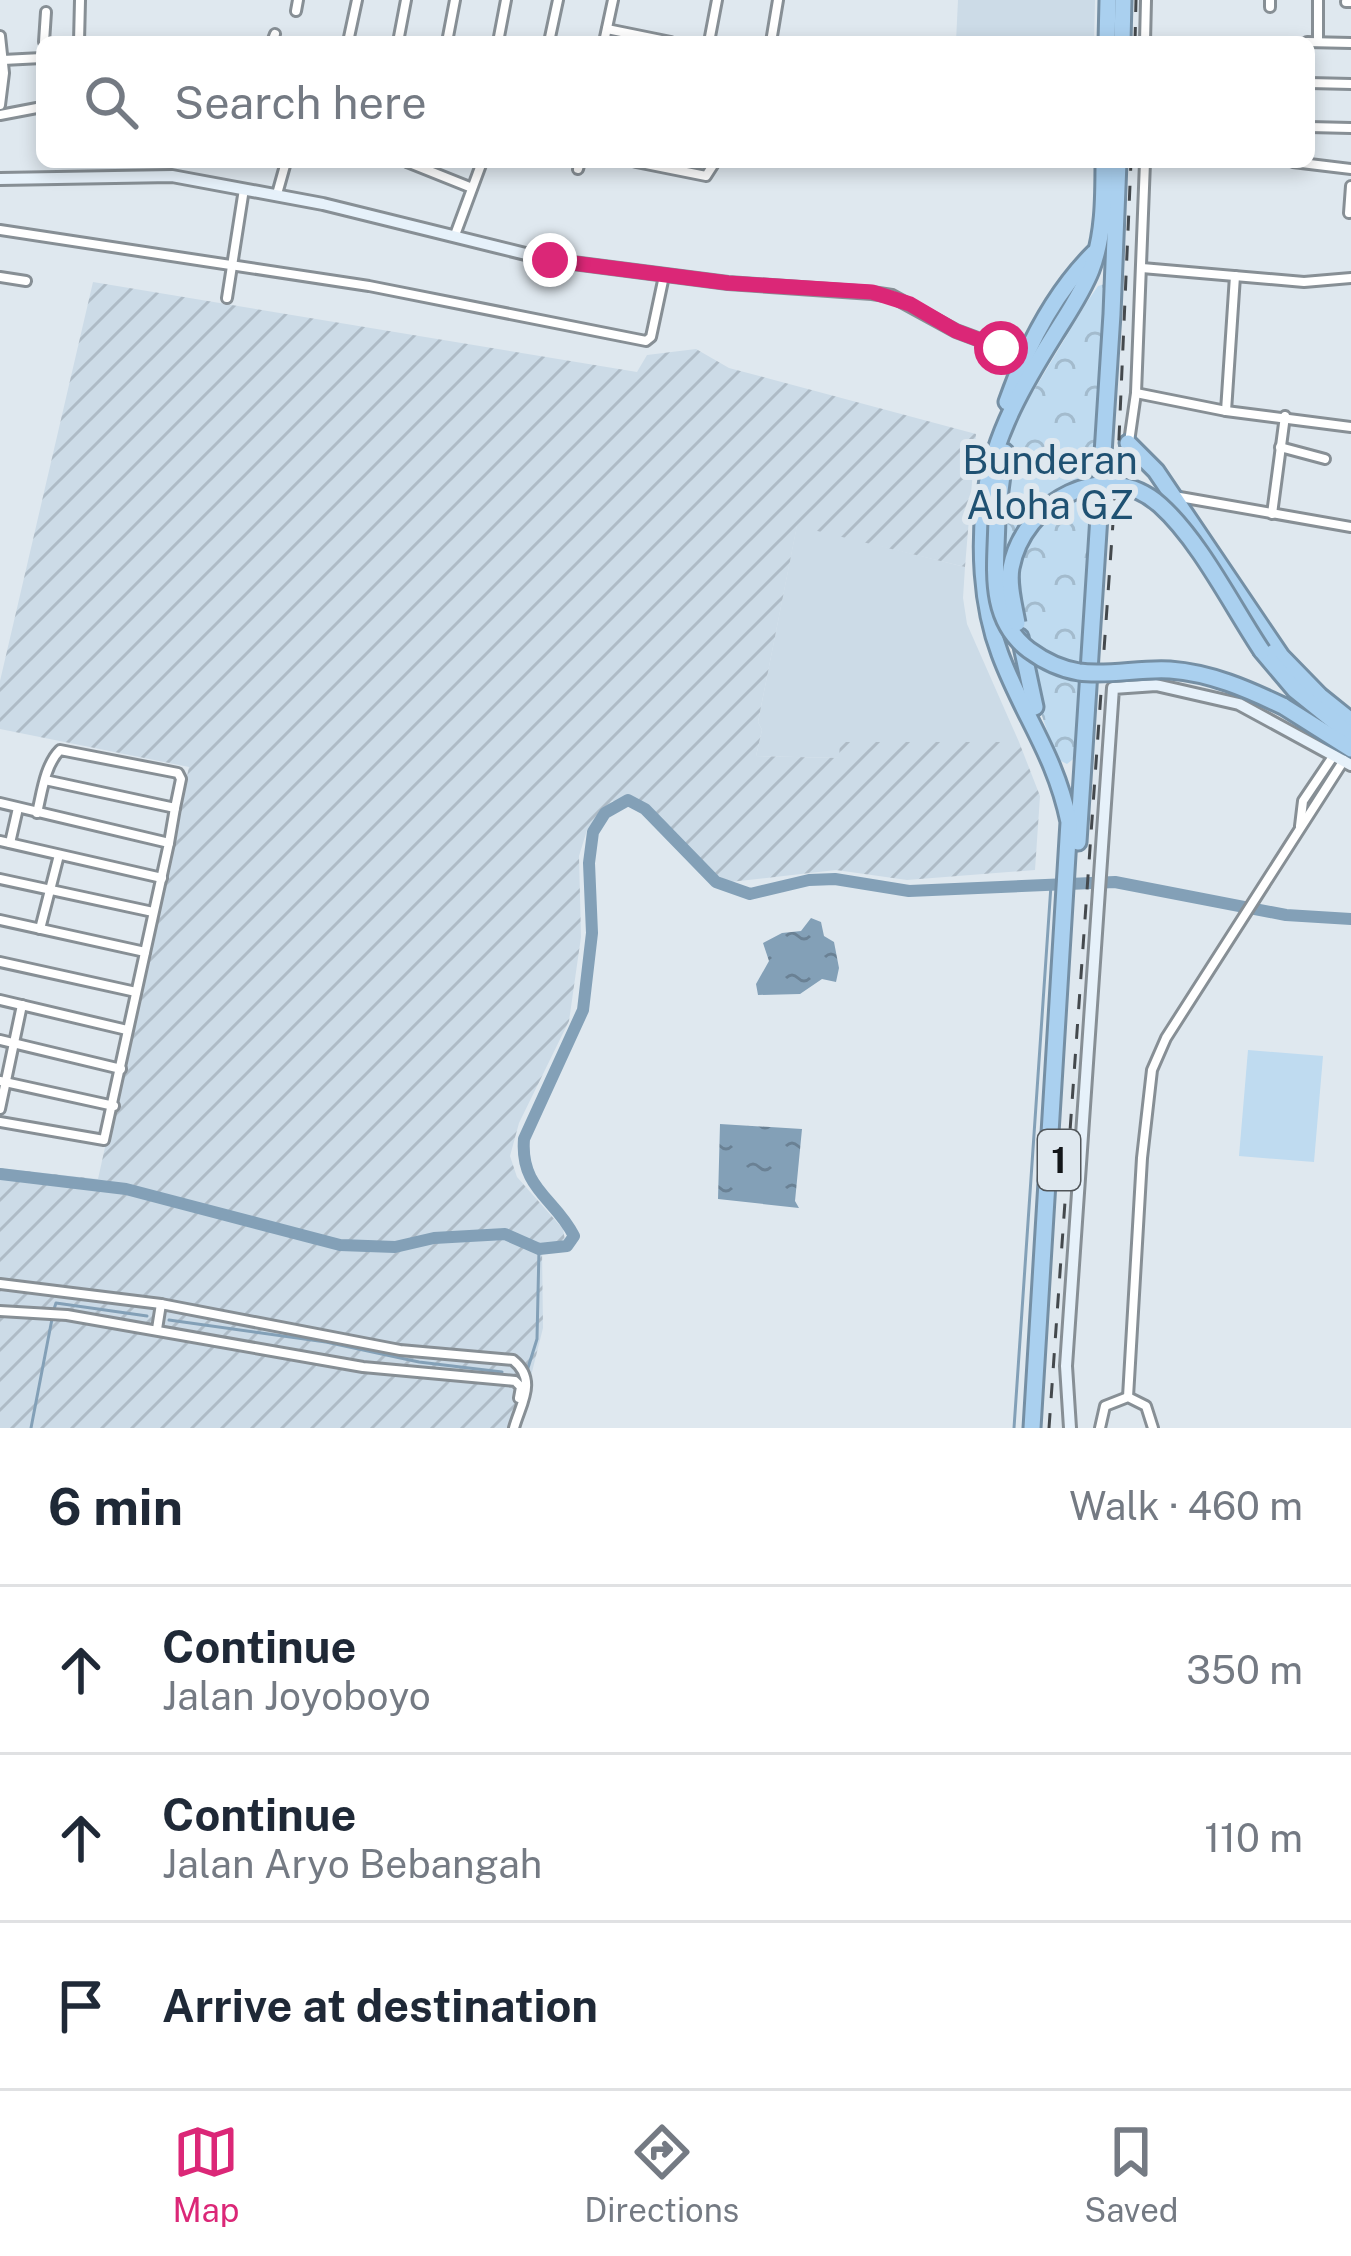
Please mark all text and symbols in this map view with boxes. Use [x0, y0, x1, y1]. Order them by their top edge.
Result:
search box [36, 36, 1315, 168]
icon: search [78, 69, 144, 135]
text: Search here [174, 76, 427, 129]
route end [523, 233, 577, 287]
route start [974, 321, 1028, 375]
park label: Bunderan Aloha GZ [962, 437, 1138, 528]
road number: 1 [1038, 1130, 1080, 1190]
text: 6 min [48, 1477, 183, 1536]
text: Walk · 460 m [1069, 1483, 1303, 1529]
text: Continue [162, 1620, 356, 1673]
icon: ahead [48, 1637, 114, 1703]
text: 350 m [1186, 1647, 1303, 1693]
text: Jalan Joyoboyo [162, 1673, 431, 1719]
text: Continue [162, 1788, 356, 1841]
icon: ahead [48, 1805, 114, 1871]
text: 110 m [1204, 1815, 1303, 1861]
text: Jalan Aryo Bebangah [162, 1841, 542, 1887]
icon: arrive [48, 1973, 114, 2039]
text: Arrive at destination [162, 1979, 598, 2032]
tab: Map [172, 2119, 239, 2229]
tab: Directions [584, 2119, 739, 2229]
tab: Saved [1084, 2119, 1179, 2229]

